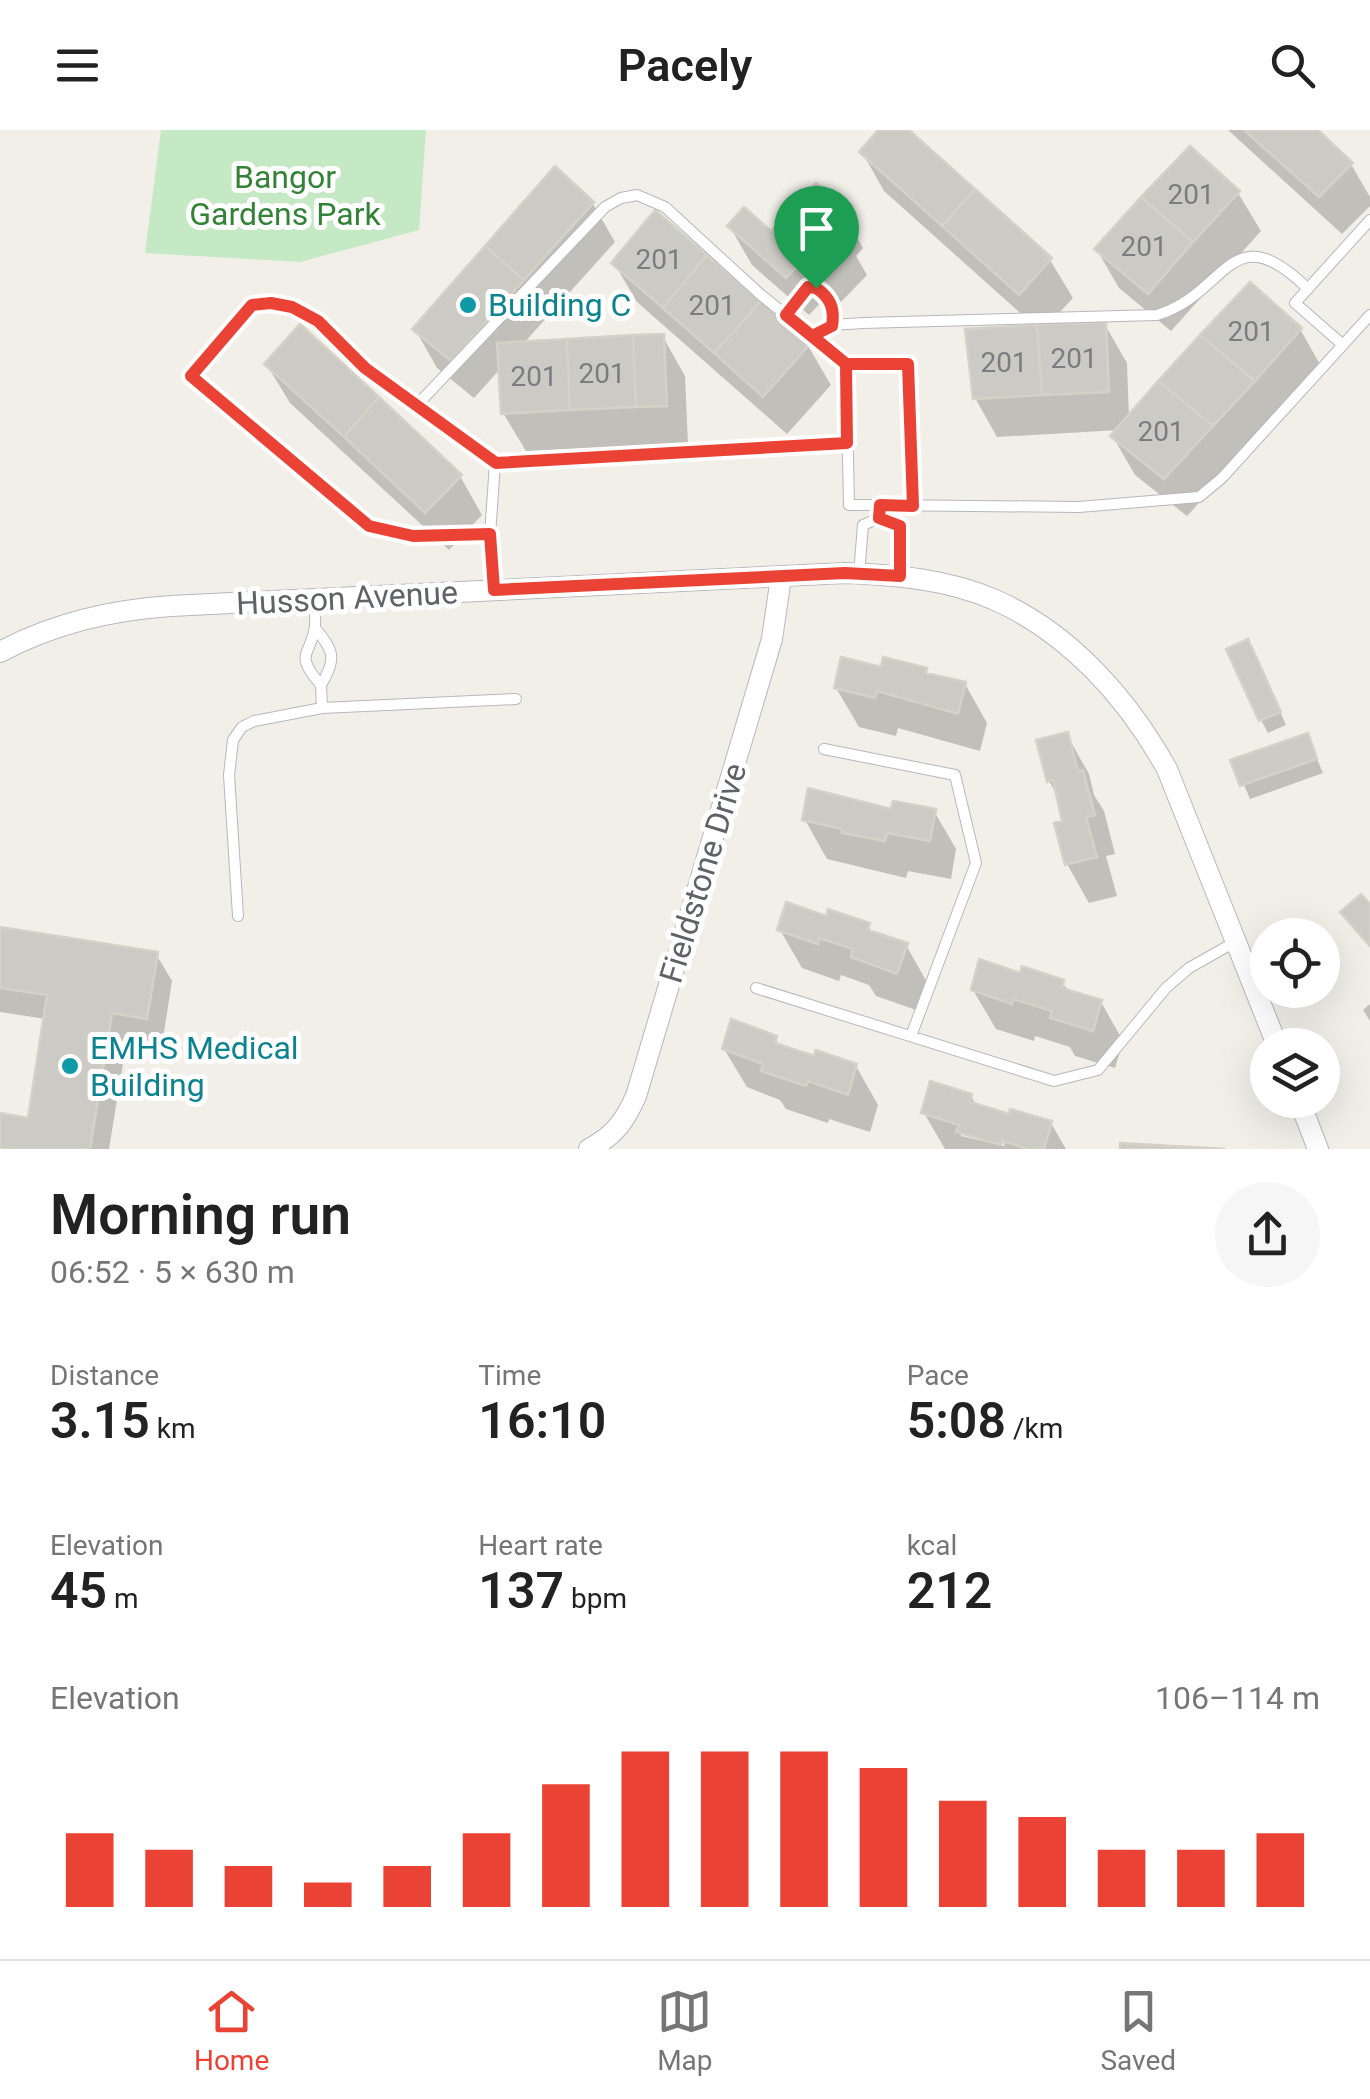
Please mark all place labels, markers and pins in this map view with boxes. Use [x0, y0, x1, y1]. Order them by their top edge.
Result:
pin [774, 186, 859, 289]
place label: Building C [488, 286, 631, 324]
marker: Building C [457, 294, 479, 316]
place label: EMHS Medical Building [90, 1029, 299, 1104]
marker: EMHS Medical Building [59, 1055, 81, 1077]

